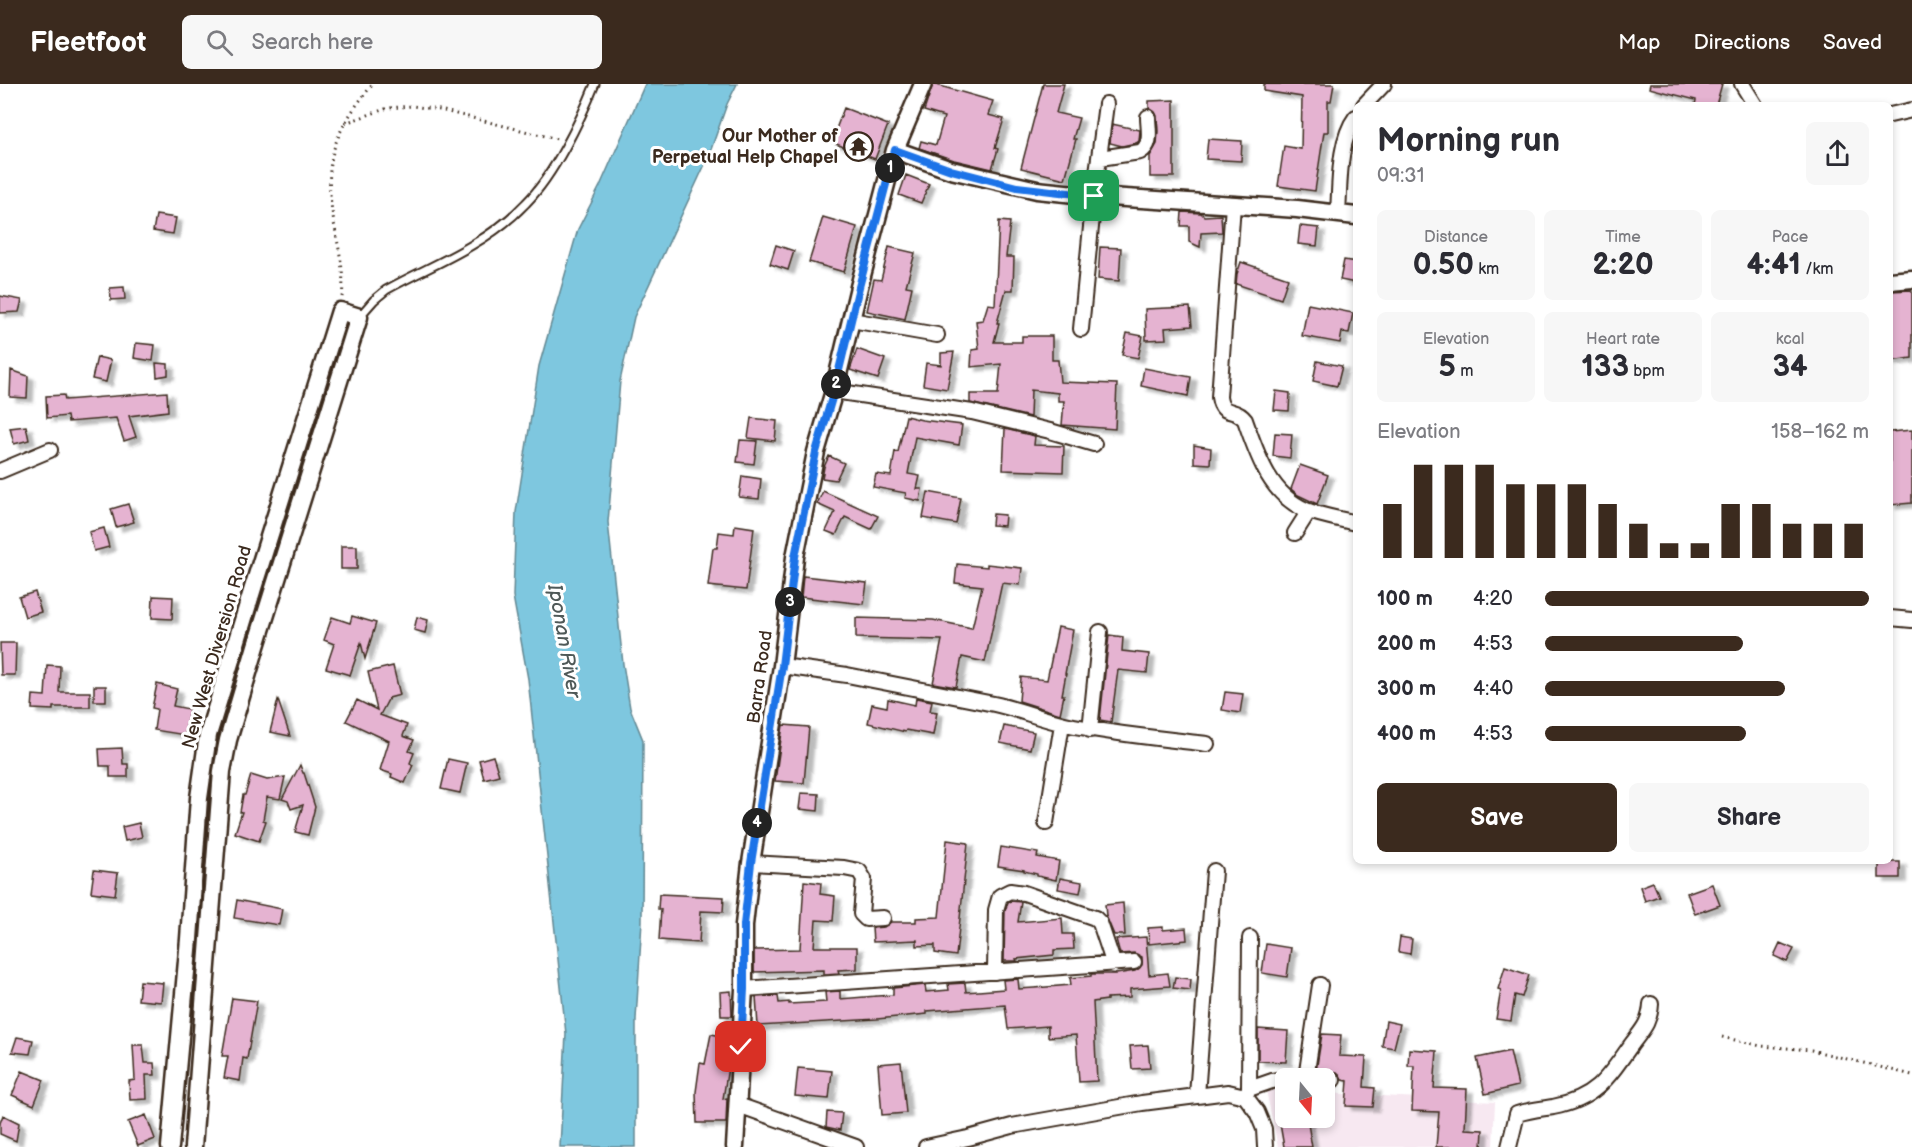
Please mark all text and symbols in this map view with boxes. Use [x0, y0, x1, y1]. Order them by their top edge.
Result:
search box [182, 15, 602, 69]
text: Fleetfoot [30, 26, 146, 59]
icon: search [203, 26, 236, 59]
text: Search here [251, 29, 373, 56]
text: Map [1618, 30, 1661, 55]
text: Directions [1694, 30, 1790, 55]
text: Saved [1823, 30, 1882, 55]
text: Morning run [1377, 121, 1560, 161]
button: share [1806, 122, 1869, 185]
place label: Our Mother of Perpetual Help Chapel [652, 126, 838, 168]
temple icon: Our Mother of Perpetual Help Chapel [843, 130, 875, 162]
pin: 1 [875, 153, 905, 183]
text: 1 [887, 158, 893, 177]
text: 09:31 [1377, 164, 1424, 188]
pin [1068, 170, 1119, 221]
icon: arrive [1077, 179, 1110, 212]
text: Distance [1424, 228, 1488, 247]
text: Time [1605, 228, 1641, 247]
text: Pace [1772, 228, 1808, 247]
text: 0.50 [1413, 247, 1474, 283]
text: 2:20 [1592, 247, 1654, 283]
text: 4:41 [1746, 247, 1801, 283]
text: km [1474, 260, 1499, 279]
text: /km [1801, 260, 1834, 279]
text: Elevation [1423, 330, 1489, 349]
text: Heart rate [1586, 330, 1660, 349]
text: kcal [1776, 330, 1804, 349]
text: 5 [1439, 349, 1456, 385]
text: 133 [1581, 349, 1629, 385]
text: 34 [1772, 349, 1808, 385]
text: m [1456, 362, 1473, 381]
text: bpm [1629, 362, 1665, 381]
pin: 2 [821, 369, 851, 399]
text: 2 [831, 374, 841, 393]
text: Elevation [1377, 420, 1460, 444]
text: 158–162 m [1771, 420, 1869, 444]
street label: New West Diversion Road [178, 543, 256, 751]
water label: Iponan River [542, 581, 586, 701]
pin: 3 [775, 587, 805, 617]
text: 100 m [1377, 587, 1433, 611]
text: 4:20 [1473, 587, 1513, 611]
text: 3 [785, 592, 795, 611]
street label: Barra Road [743, 629, 777, 725]
text: 200 m [1377, 632, 1436, 656]
text: 4:53 [1473, 632, 1513, 656]
text: 300 m [1377, 677, 1436, 701]
text: 4:40 [1473, 677, 1513, 701]
text: 400 m [1377, 722, 1436, 746]
text: 4:53 [1473, 722, 1513, 746]
button: Save [1377, 783, 1617, 852]
button: Share [1629, 783, 1869, 852]
pin: 4 [742, 808, 772, 838]
text: 4 [752, 813, 762, 832]
pin [715, 1021, 766, 1072]
icon: check [724, 1030, 757, 1063]
north arrow [1275, 1068, 1335, 1128]
map controls [1275, 1068, 1335, 1128]

